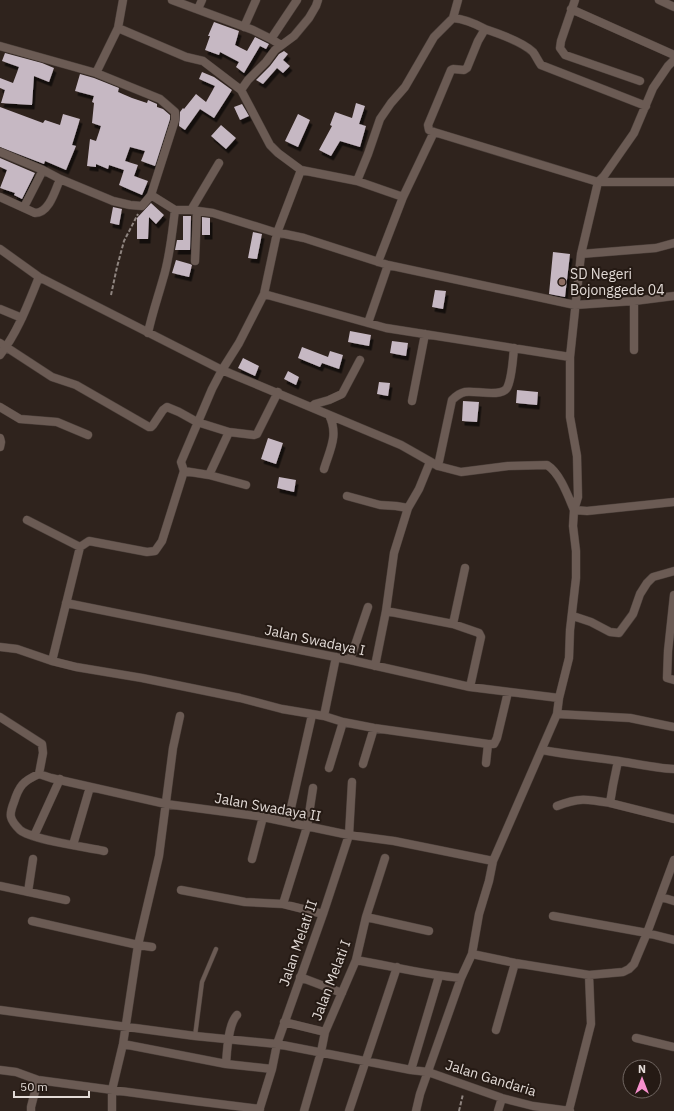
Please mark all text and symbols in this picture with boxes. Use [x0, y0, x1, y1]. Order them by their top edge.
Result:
place label: SD Negeri Bojonggede 04 [570, 265, 665, 299]
marker: SD Negeri Bojonggede 04 [557, 277, 567, 287]
street label: Jalan Swadaya I [263, 621, 367, 659]
street label: Jalan Swadaya II [213, 789, 323, 825]
street label: Jalan Melati II [275, 897, 321, 989]
street label: Jalan Melati I [307, 937, 355, 1023]
street label: Jalan Gandaria [443, 1056, 539, 1101]
north arrow [622, 1059, 662, 1099]
text: N [638, 1062, 646, 1076]
scale bar [14, 1073, 89, 1099]
text: 50 m [20, 1079, 48, 1094]

